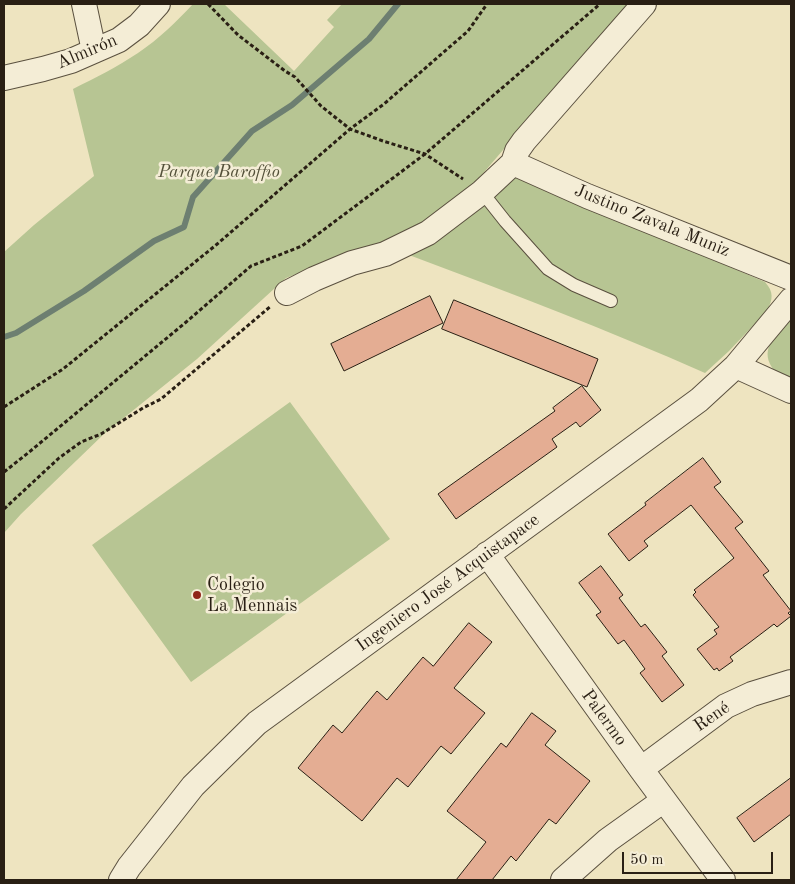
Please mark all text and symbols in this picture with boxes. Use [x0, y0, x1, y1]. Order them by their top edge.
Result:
street label: Almirón [53, 30, 121, 74]
park label: Parque Baroffio [158, 161, 280, 183]
street label: Justino Zavala Muniz [571, 180, 733, 262]
street label: Ingeniero José Acquistapace [352, 509, 544, 657]
place label: Colegio La Mennais [207, 574, 297, 616]
marker: Colegio La Mennais [191, 589, 203, 601]
street label: Palermo [576, 686, 632, 750]
street label: René [690, 697, 734, 737]
scale bar [625, 842, 776, 874]
text: 50 m [630, 853, 664, 868]

